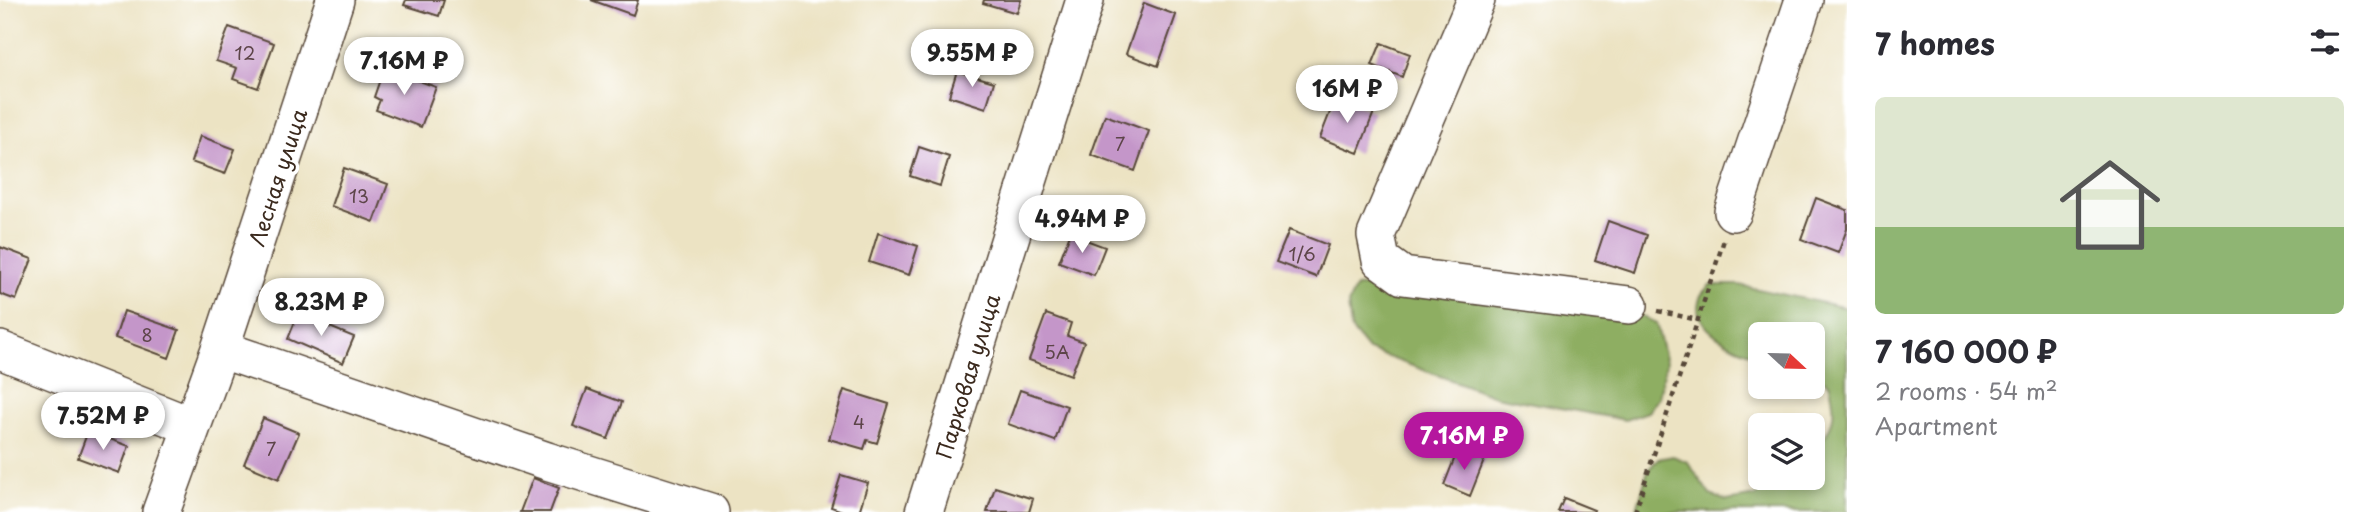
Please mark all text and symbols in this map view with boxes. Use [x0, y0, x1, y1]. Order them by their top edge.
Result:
text: 7 homes [1875, 20, 1995, 65]
icon: filters [2306, 23, 2344, 61]
pin: 9.55M ₽ [907, 29, 1037, 89]
text: 9.55M ₽ [927, 34, 1017, 69]
pin: 7.16M ₽ [339, 38, 469, 97]
house number: 12 [235, 39, 255, 66]
text: 7.16M ₽ [360, 42, 448, 77]
pin: 16M ₽ [1298, 66, 1396, 125]
text: 16M ₽ [1312, 70, 1382, 105]
street label: Лесная улица [240, 103, 315, 250]
house number: 7 [1115, 130, 1125, 157]
icon: home [2047, 142, 2173, 268]
house number: 13 [349, 182, 369, 209]
pin: 4.94M ₽ [1017, 196, 1147, 255]
text: 4.94M ₽ [1035, 200, 1129, 235]
house number: 1/6 [1288, 240, 1316, 267]
pin: 8.23M ₽ [256, 278, 386, 338]
text: 8.23M ₽ [274, 283, 368, 318]
street label: Парковая улица [927, 289, 1008, 462]
house number: 8 [141, 321, 153, 348]
north arrow [1748, 322, 1825, 399]
map controls [1748, 322, 1825, 490]
text: 7 160 000 ₽ [1875, 328, 2057, 373]
house number: 5А [1044, 338, 1070, 365]
text: 2 rooms · 54 m² [1875, 373, 2058, 408]
pin: 7.52M ₽ [38, 392, 168, 452]
text: 7.52M ₽ [57, 397, 149, 432]
house number: 4 [853, 408, 865, 435]
text: Apartment [1875, 408, 1998, 443]
pin: 7.16M ₽ [1399, 412, 1529, 472]
button: layers [1748, 413, 1825, 490]
text: 7.16M ₽ [1420, 417, 1508, 452]
house number: 7 [266, 435, 276, 462]

